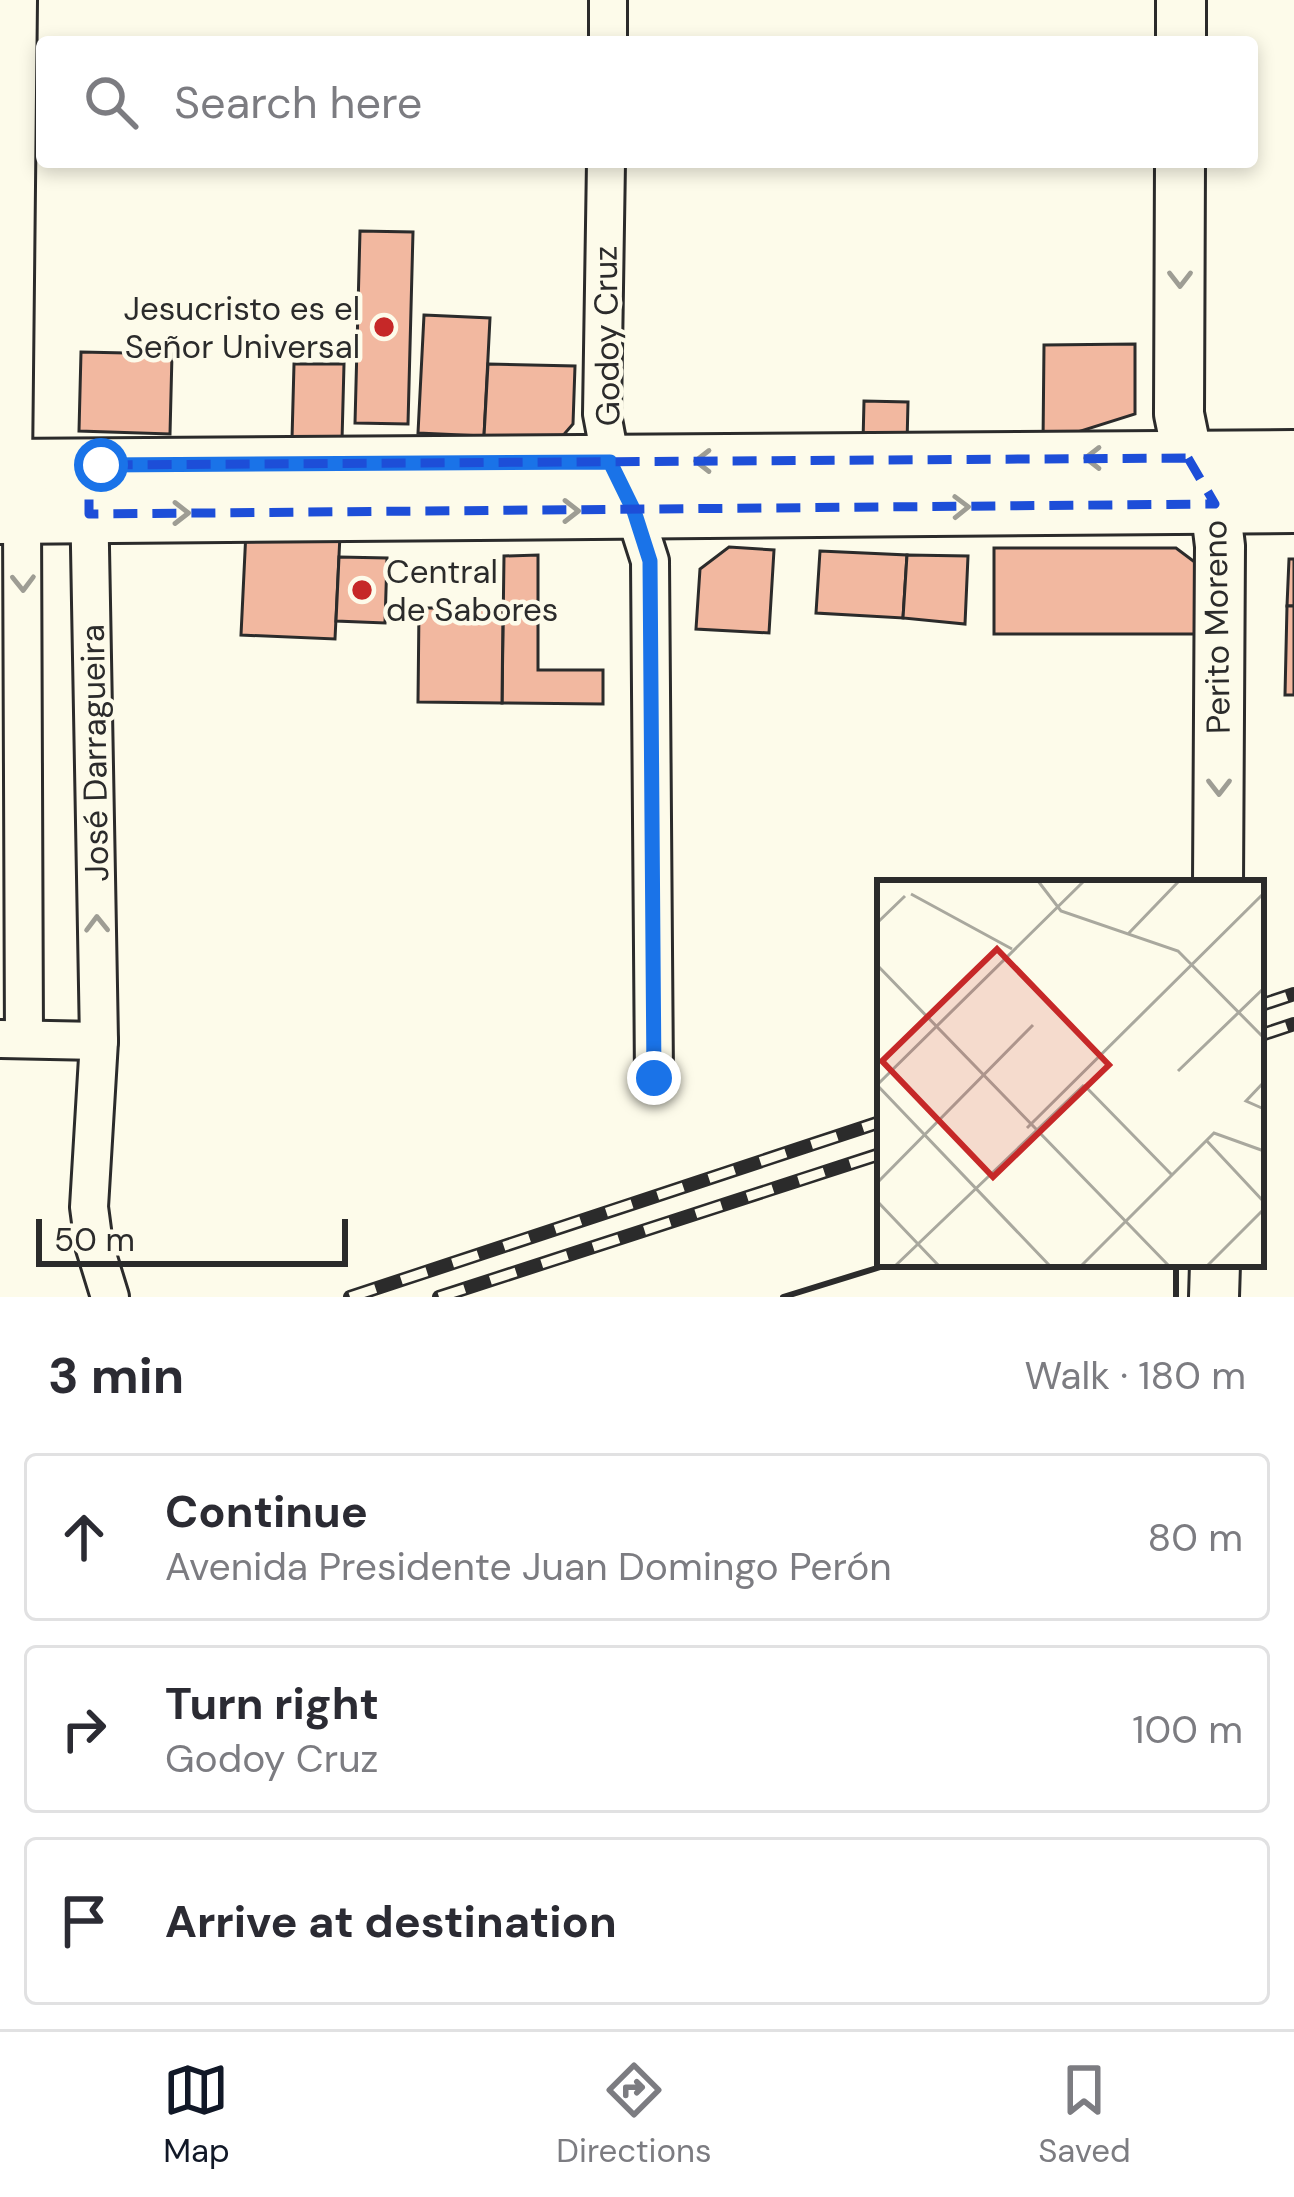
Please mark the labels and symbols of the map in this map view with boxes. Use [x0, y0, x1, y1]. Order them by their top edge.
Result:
street label: Godoy Cruz [583, 245, 630, 427]
one-way arrow [1167, 271, 1193, 289]
place label: Jesucristo es el Señor Universal [123, 287, 360, 368]
marker: Jesucristo es el Señor Universal [371, 314, 397, 340]
route start [74, 438, 128, 492]
one-way arrow [1083, 445, 1102, 471]
one-way arrow [693, 448, 711, 474]
one-way arrow [953, 494, 971, 520]
one-way arrow [563, 498, 581, 524]
one-way arrow [172, 501, 191, 527]
street label: Perito Moreno [1193, 520, 1240, 734]
place label: Central de Sabores [386, 550, 558, 631]
one-way arrow [10, 575, 36, 593]
marker: Central de Sabores [349, 577, 375, 603]
street label: José Darragueira [71, 624, 118, 882]
one-way arrow [1206, 779, 1232, 797]
inset map [877, 880, 1264, 1267]
one-way arrow [85, 914, 111, 933]
route end [627, 1051, 681, 1105]
scale bar [36, 1213, 348, 1266]

